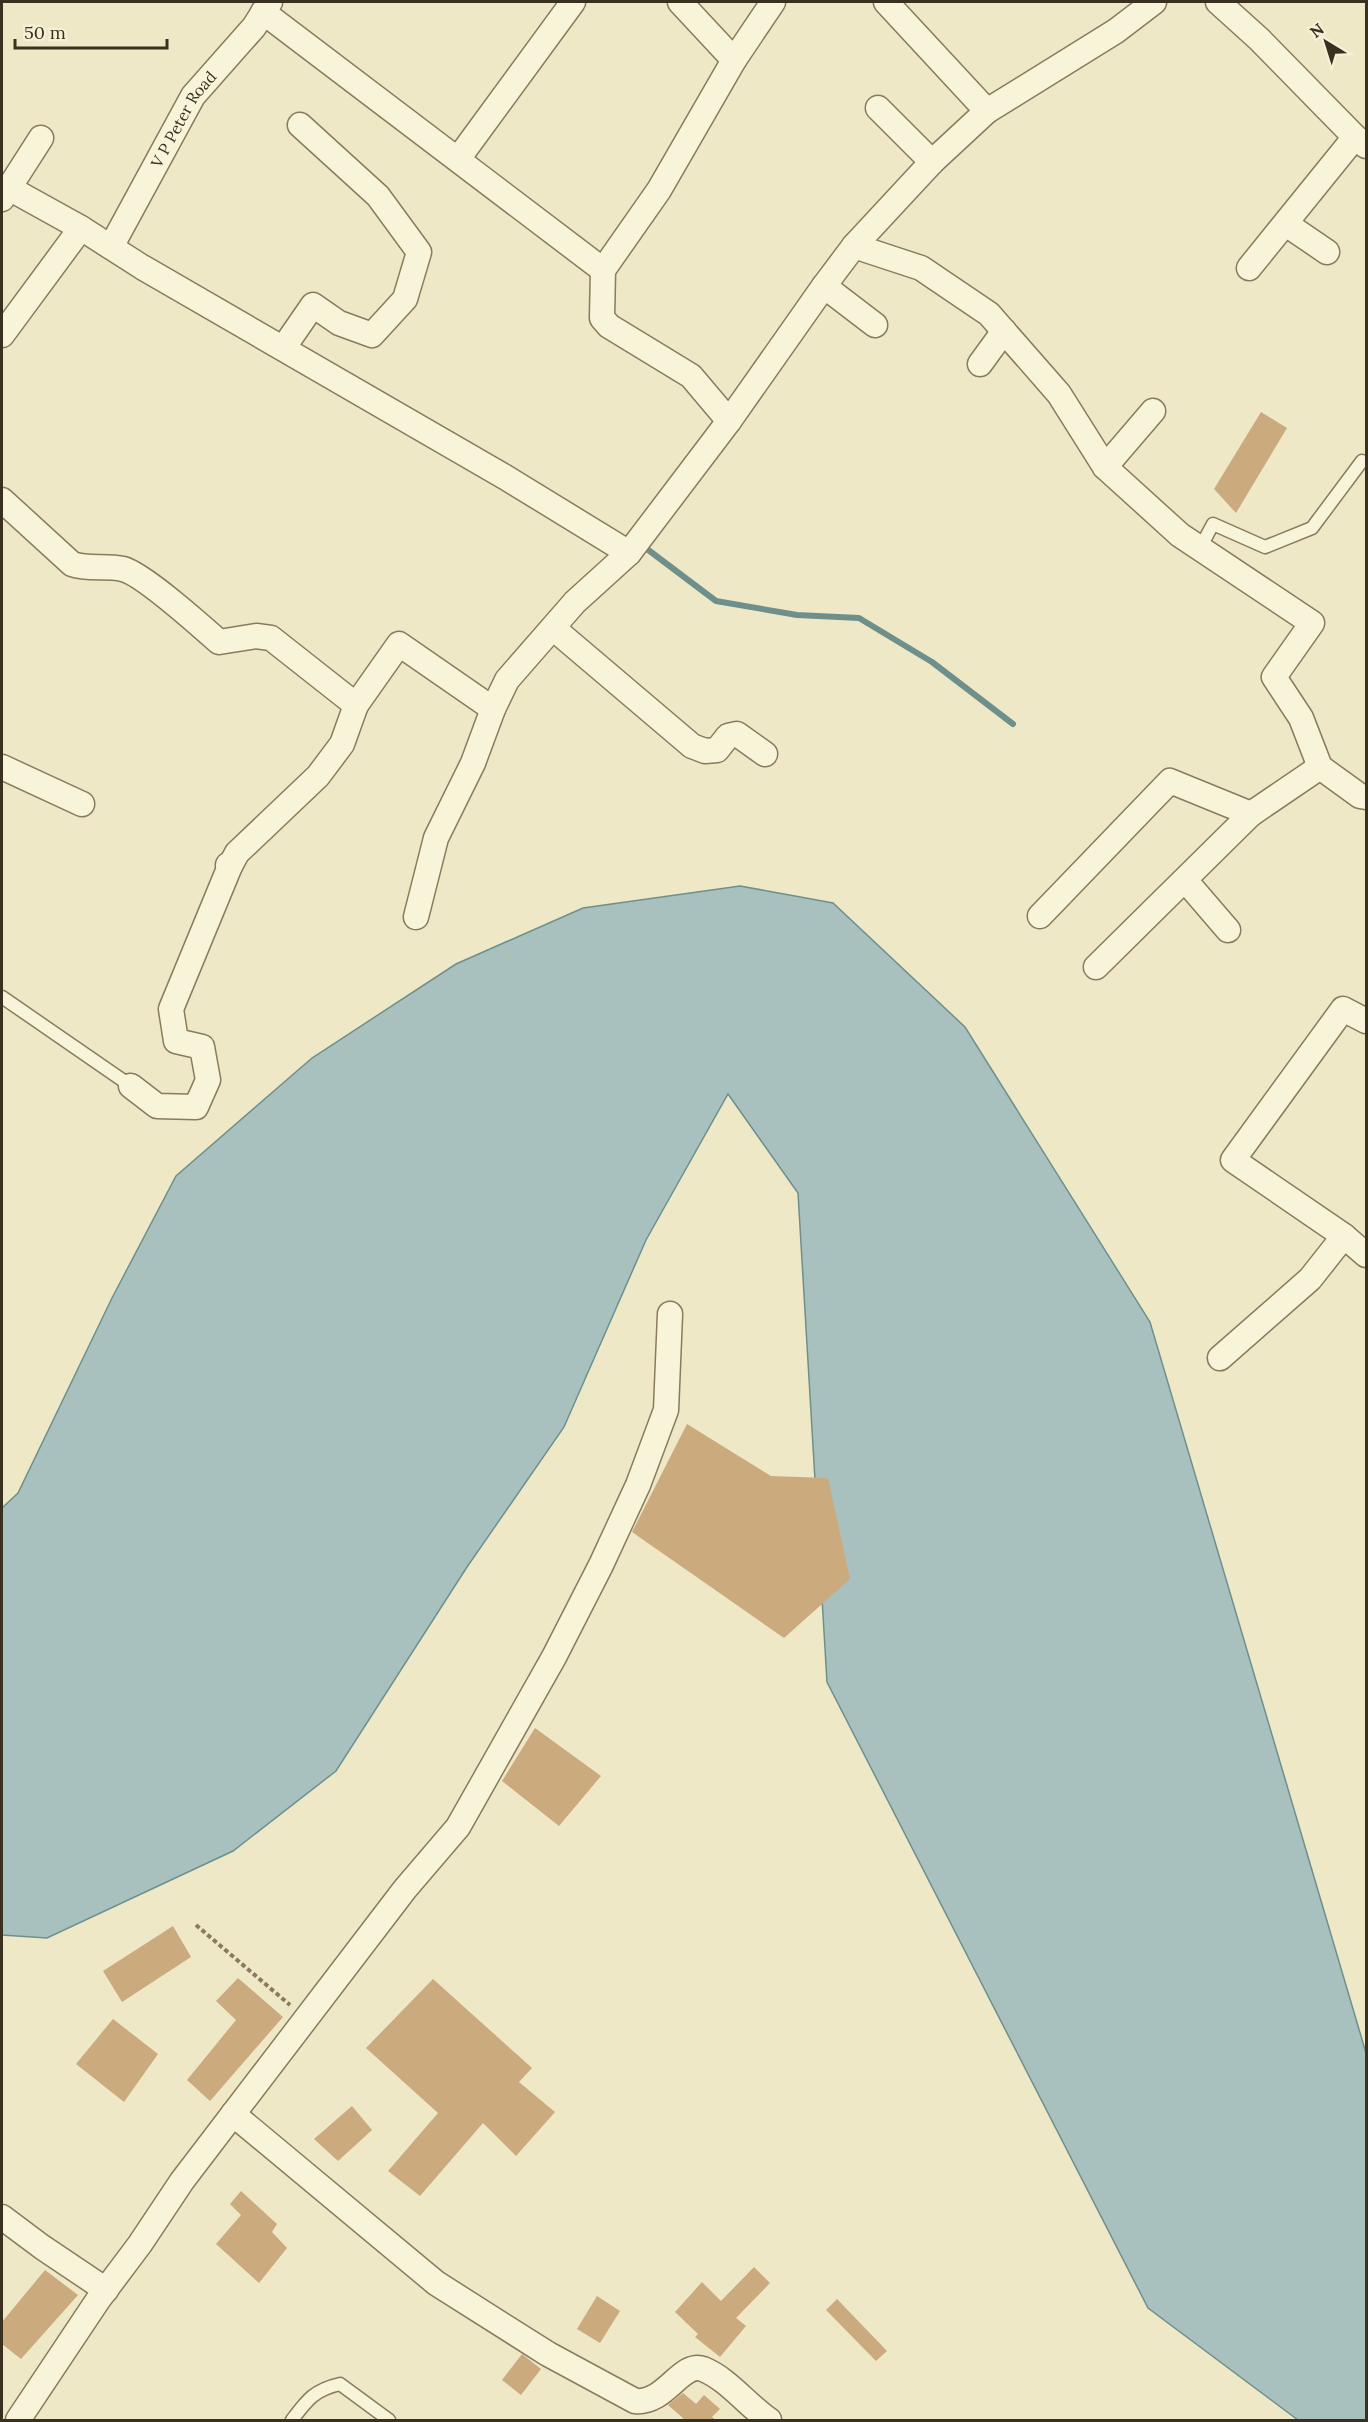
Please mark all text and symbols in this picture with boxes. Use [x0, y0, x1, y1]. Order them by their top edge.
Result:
scale bar [15, 12, 166, 50]
north arrow [1296, 12, 1356, 72]
text: N [1306, 18, 1328, 42]
text: 50 m [24, 21, 66, 44]
street label: V P Peter Road [146, 66, 221, 172]

